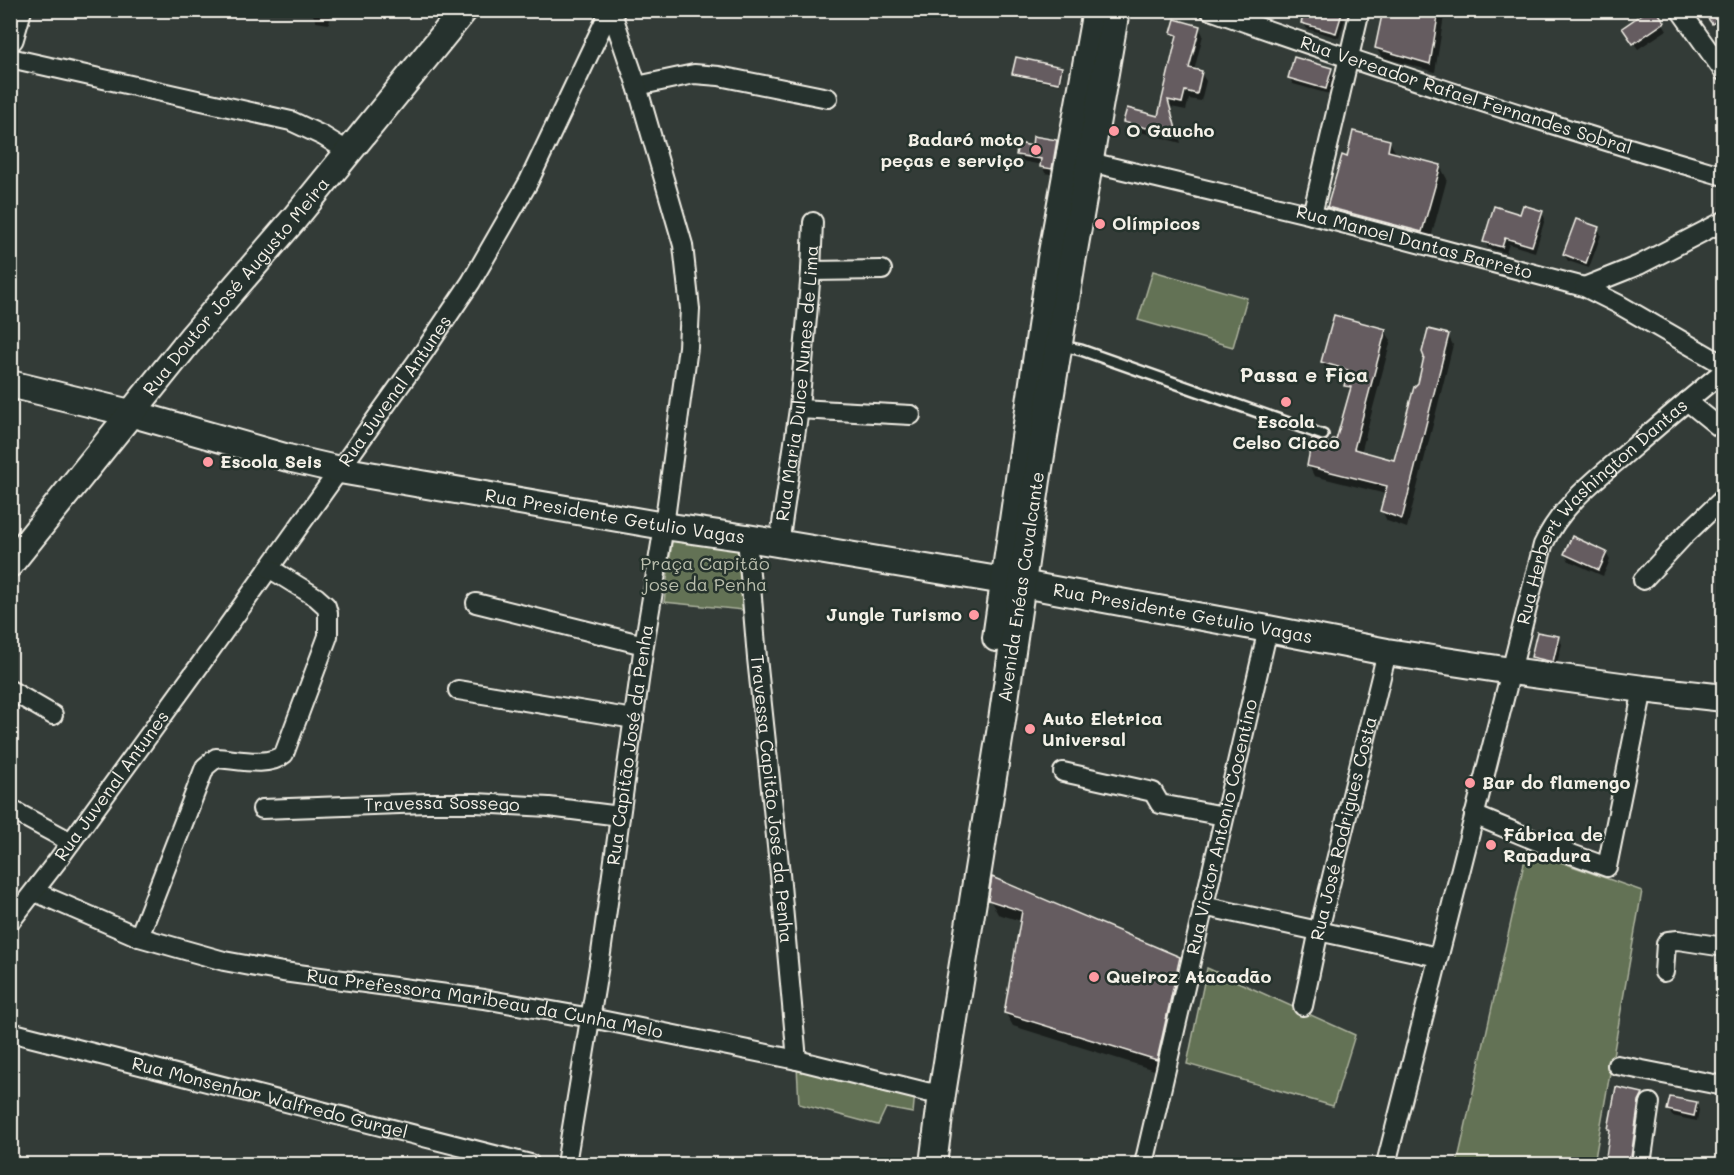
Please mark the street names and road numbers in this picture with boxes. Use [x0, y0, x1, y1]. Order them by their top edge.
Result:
street label: Rua Vereador Rafael Fernandes Sobral [1297, 29, 1635, 159]
street label: Rua Doutor José Augusto Meira [137, 172, 334, 400]
street label: Rua Manoel Dantas Barreto [1294, 199, 1536, 284]
street label: Rua Maria Dulce Nunes de Lima [770, 245, 823, 523]
street label: Rua Juvenal Antunes [333, 310, 456, 471]
street label: Rua Herbert Washington Dantas [1510, 393, 1692, 627]
street label: Avenida Enéas Cavalcante [992, 470, 1049, 703]
street label: Rua Presidente Getulio Vagas [483, 482, 747, 549]
street label: Rua Presidente Getulio Vagas [1051, 577, 1315, 648]
street label: Rua Capitão José da Penha [600, 623, 658, 867]
street label: Travessa Capitão José da Penha [746, 653, 799, 944]
street label: Rua Victor Antonio Cocentino [1180, 696, 1262, 957]
street label: Rua Juvenal Antunes [48, 705, 174, 865]
street label: Rua José Rodrigues Costa [1304, 714, 1382, 943]
street label: Travessa Sossego [363, 790, 521, 816]
street label: Rua Prefessora Maribeau da Cunha Melo [305, 962, 666, 1043]
street label: Rua Monsenhor Walfredo Gurgel [129, 1050, 411, 1144]

